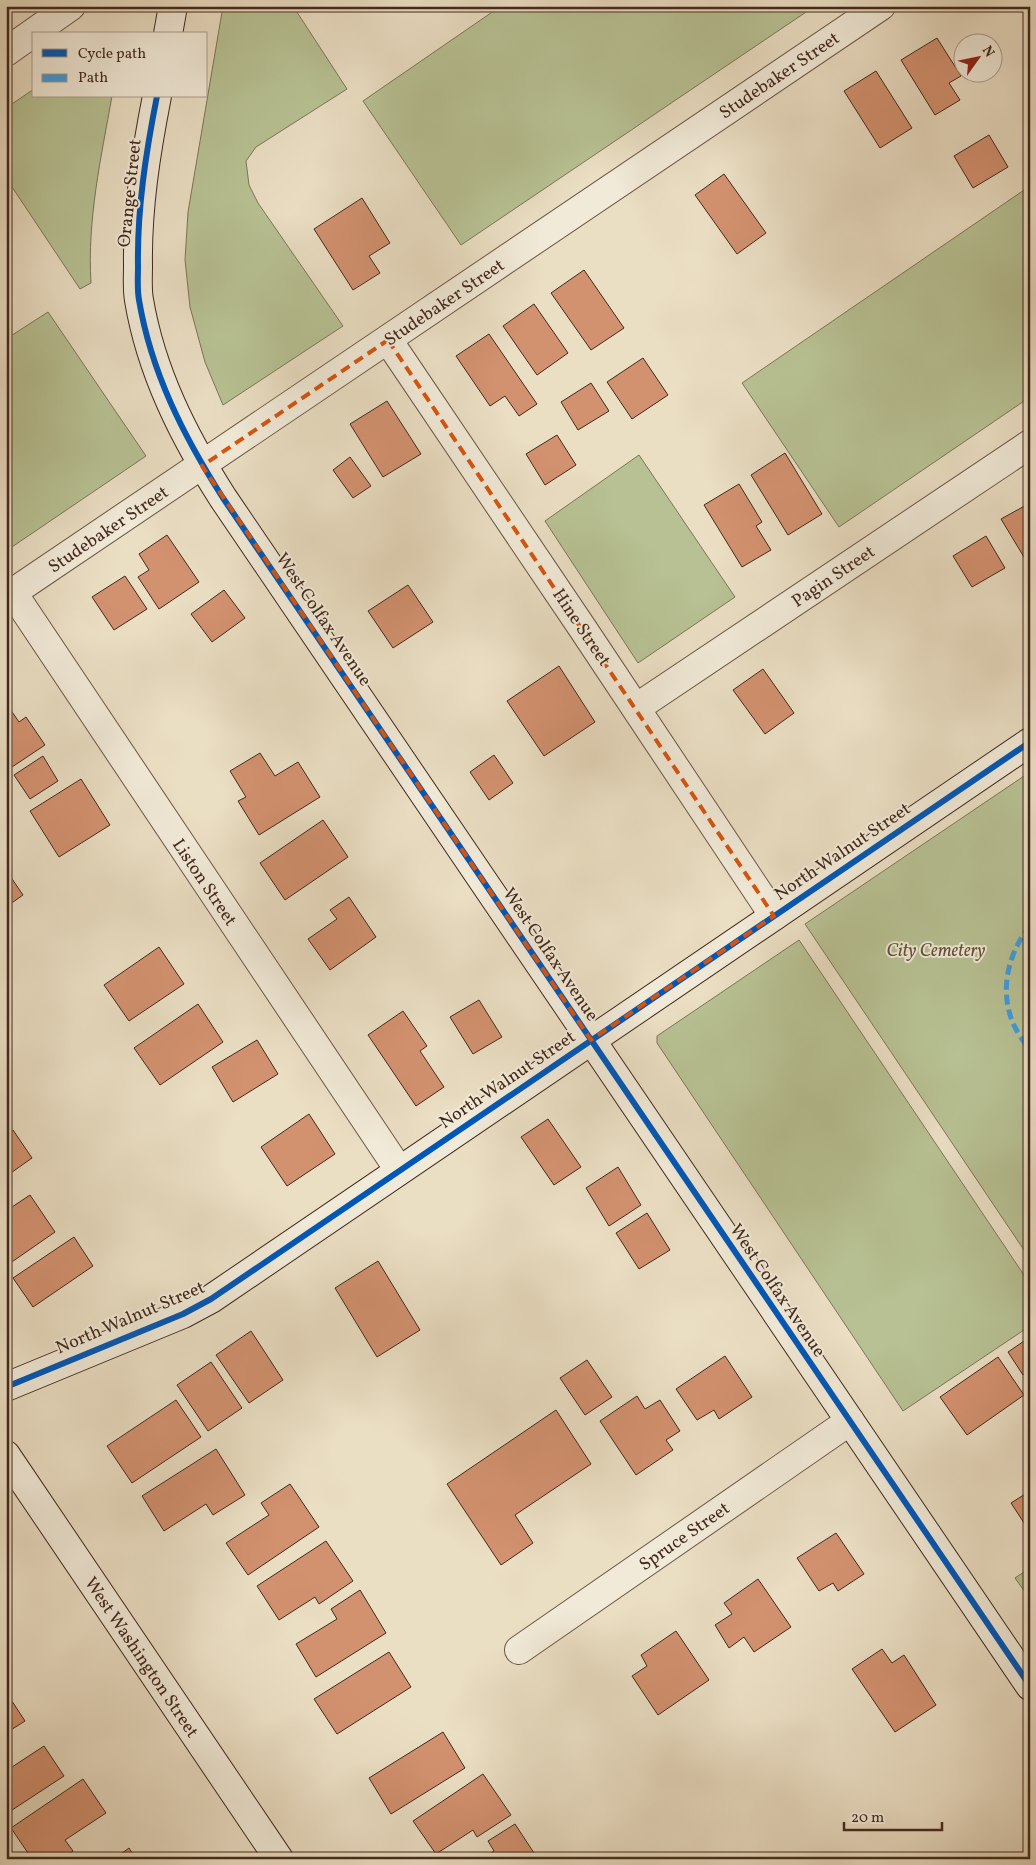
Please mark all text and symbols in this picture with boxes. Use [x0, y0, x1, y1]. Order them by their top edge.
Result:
street label: Studebaker Street [715, 27, 845, 126]
legend [32, 32, 208, 98]
north arrow [954, 32, 1004, 82]
text: N [977, 42, 998, 61]
text: Cycle path [78, 44, 146, 65]
text: Path [78, 68, 108, 89]
street label: Orange Street [112, 138, 149, 249]
street label: Studebaker Street [380, 254, 510, 353]
street label: Studebaker Street [44, 481, 174, 580]
street label: Pagin Street [787, 540, 880, 614]
street label: West Colfax Avenue [269, 548, 377, 692]
street label: Hine Street [546, 584, 616, 672]
street label: North Walnut Street [770, 797, 916, 907]
street label: Liston Street [165, 834, 242, 931]
street label: West Colfax Avenue [496, 883, 604, 1027]
park label: City Cemetery [887, 939, 985, 964]
street label: North Walnut Street [435, 1025, 581, 1135]
street label: West Colfax Avenue [723, 1219, 831, 1363]
street label: North Walnut Street [52, 1276, 209, 1361]
street label: Spruce Street [635, 1497, 735, 1578]
street label: West Washington Street [78, 1572, 204, 1743]
scale bar [844, 1800, 941, 1832]
text: 20 m [851, 1808, 884, 1829]

